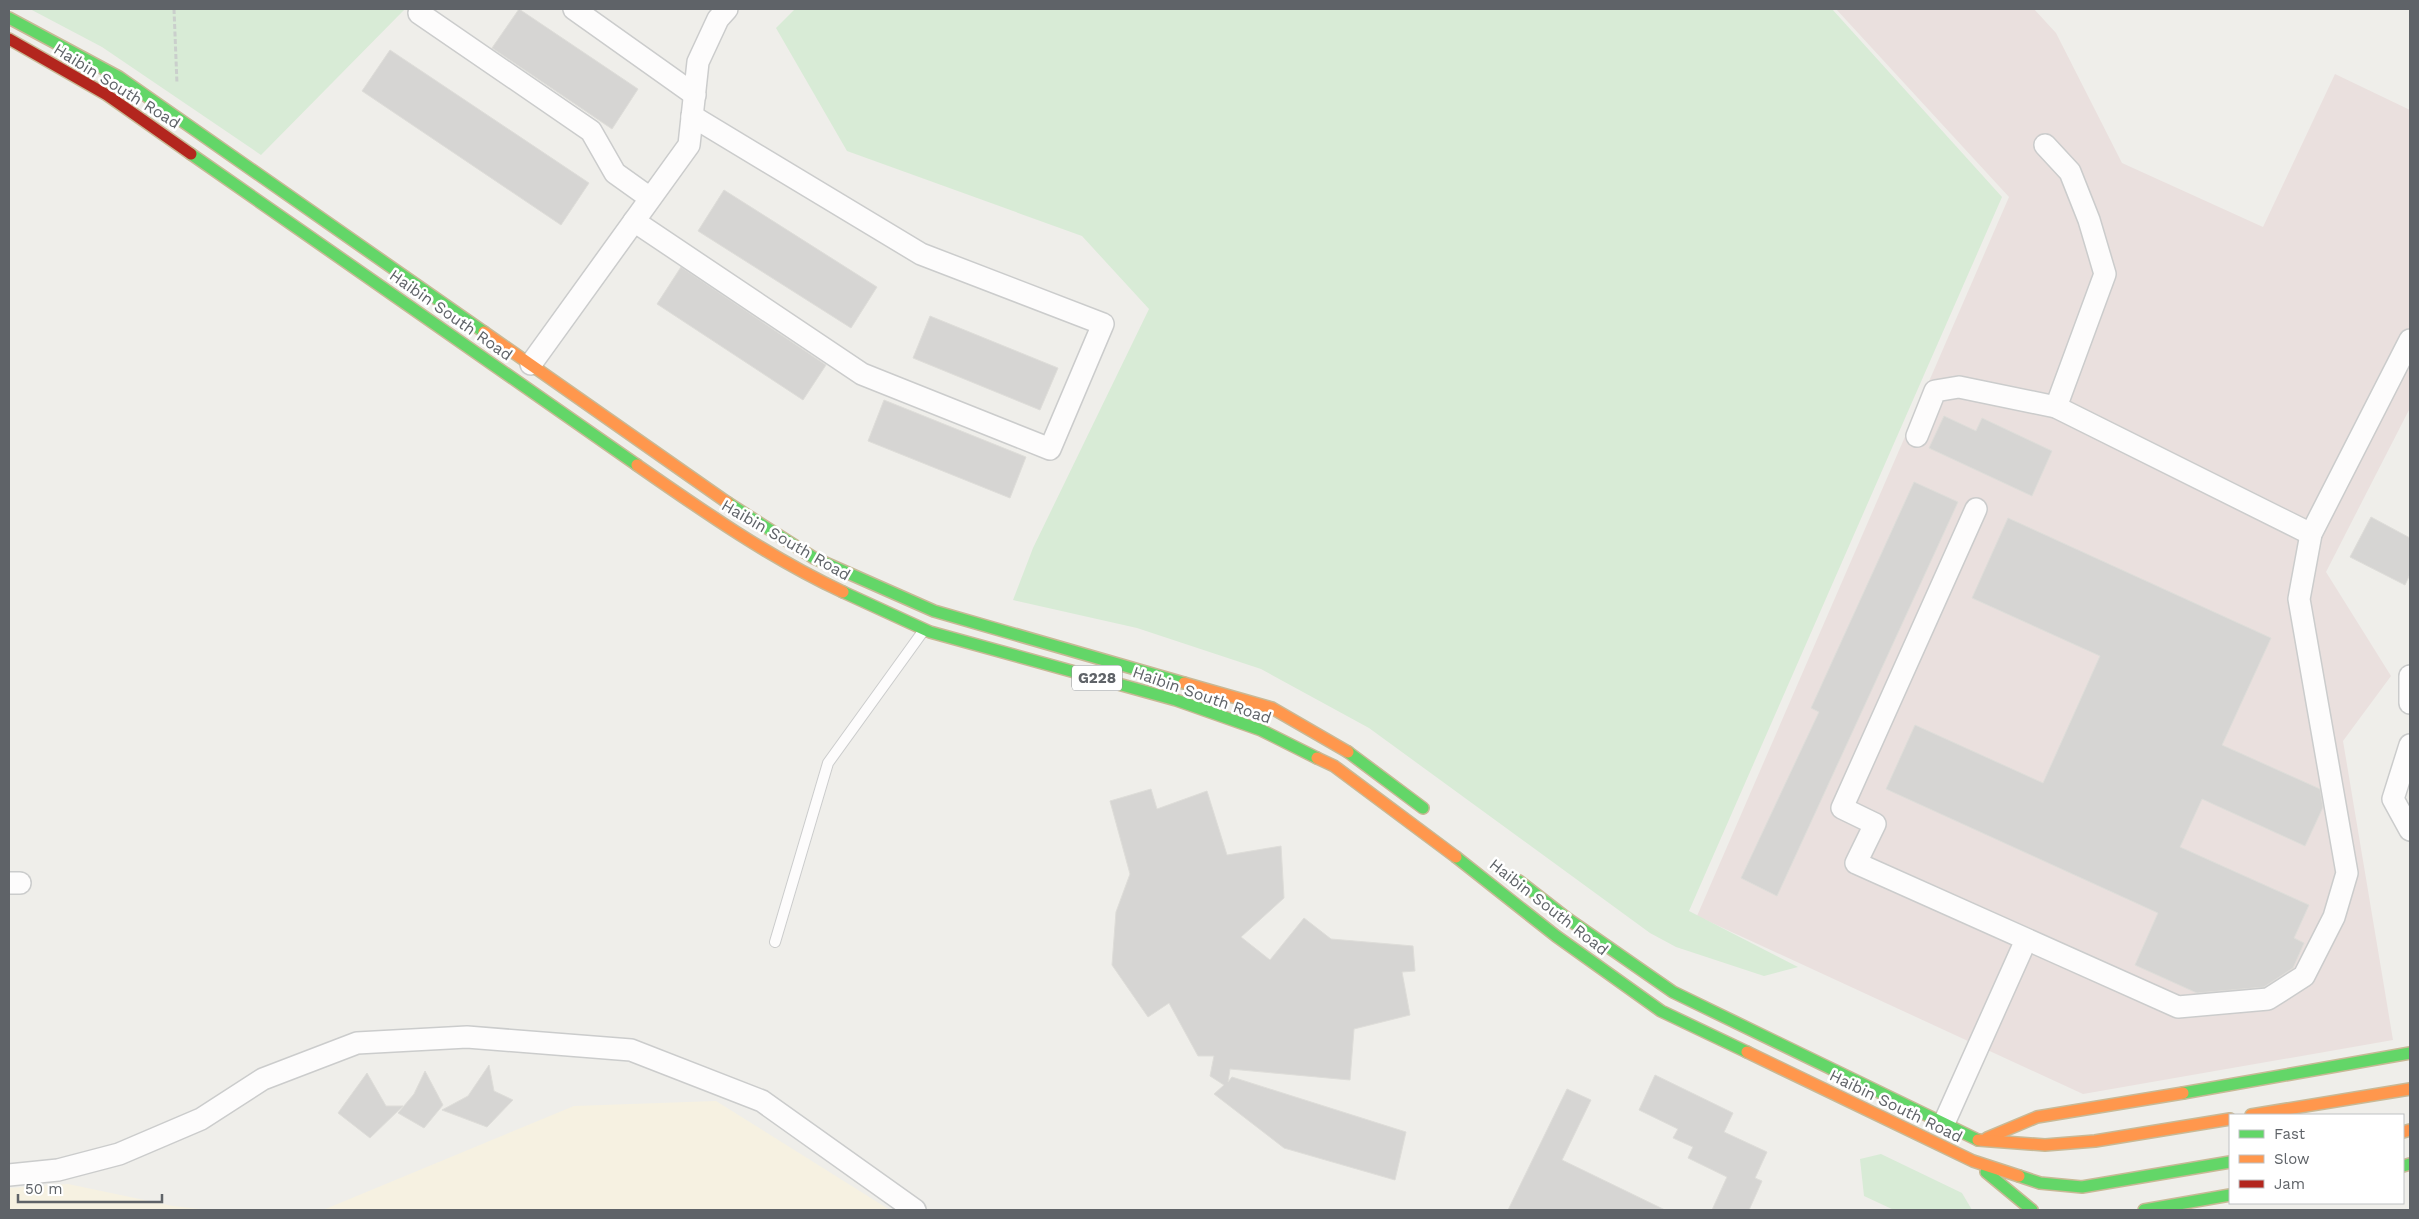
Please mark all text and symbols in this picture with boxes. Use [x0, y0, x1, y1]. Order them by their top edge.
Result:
street label: Haibin South Road [50, 39, 184, 133]
street label: Haibin South Road [386, 265, 516, 365]
street label: Haibin South Road [718, 495, 854, 585]
street label: Haibin South Road [1130, 662, 1274, 728]
road number: G228 [1072, 666, 1122, 690]
street label: Haibin South Road [1486, 855, 1612, 959]
street label: Haibin South Road [1826, 1066, 1966, 1146]
legend [2229, 1114, 2404, 1204]
text: Fast [2274, 1125, 2306, 1143]
text: Slow [2274, 1150, 2310, 1168]
scale bar [18, 1172, 161, 1204]
text: Jam [2274, 1175, 2305, 1193]
text: 50 m [25, 1180, 62, 1198]

